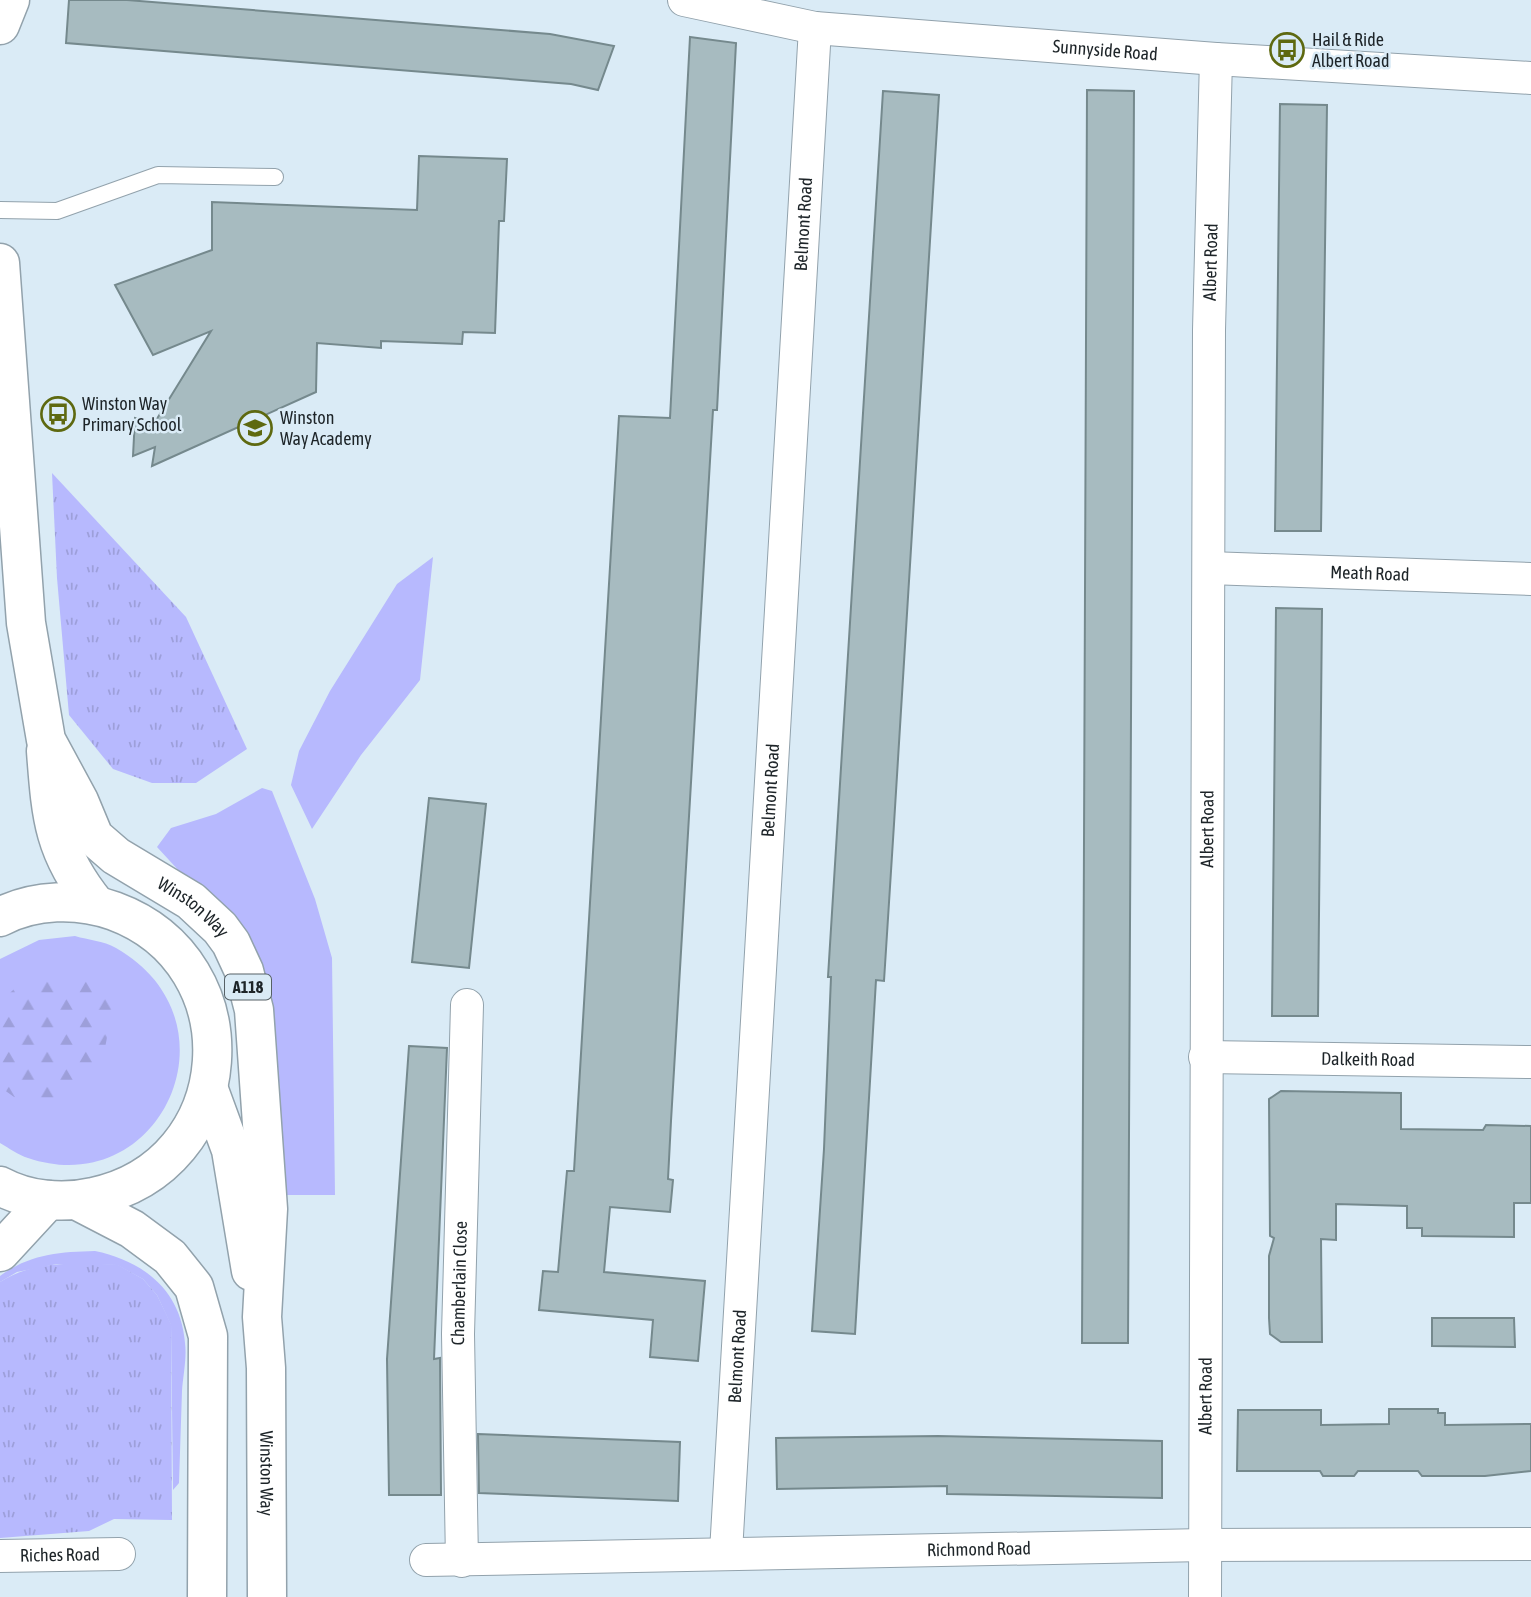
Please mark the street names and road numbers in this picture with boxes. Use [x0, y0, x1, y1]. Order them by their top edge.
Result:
street label: Sunnyside Road [1052, 35, 1158, 64]
street label: Belmont Road [790, 177, 816, 272]
street label: Albert Road [1199, 223, 1222, 301]
street label: Meath Road [1330, 561, 1410, 585]
street label: Belmont Road [757, 743, 783, 838]
street label: Albert Road [1196, 790, 1218, 868]
street label: Winston Way [154, 872, 234, 941]
road number: A118 [225, 974, 271, 1000]
street label: Dalkeith Road [1321, 1048, 1415, 1070]
street label: Chamberlain Close [447, 1221, 471, 1345]
street label: Belmont Road [724, 1309, 750, 1404]
street label: Albert Road [1195, 1357, 1216, 1435]
street label: Winston Way [256, 1431, 278, 1516]
street label: Richmond Road [927, 1537, 1031, 1560]
street label: Riches Road [20, 1543, 100, 1566]

